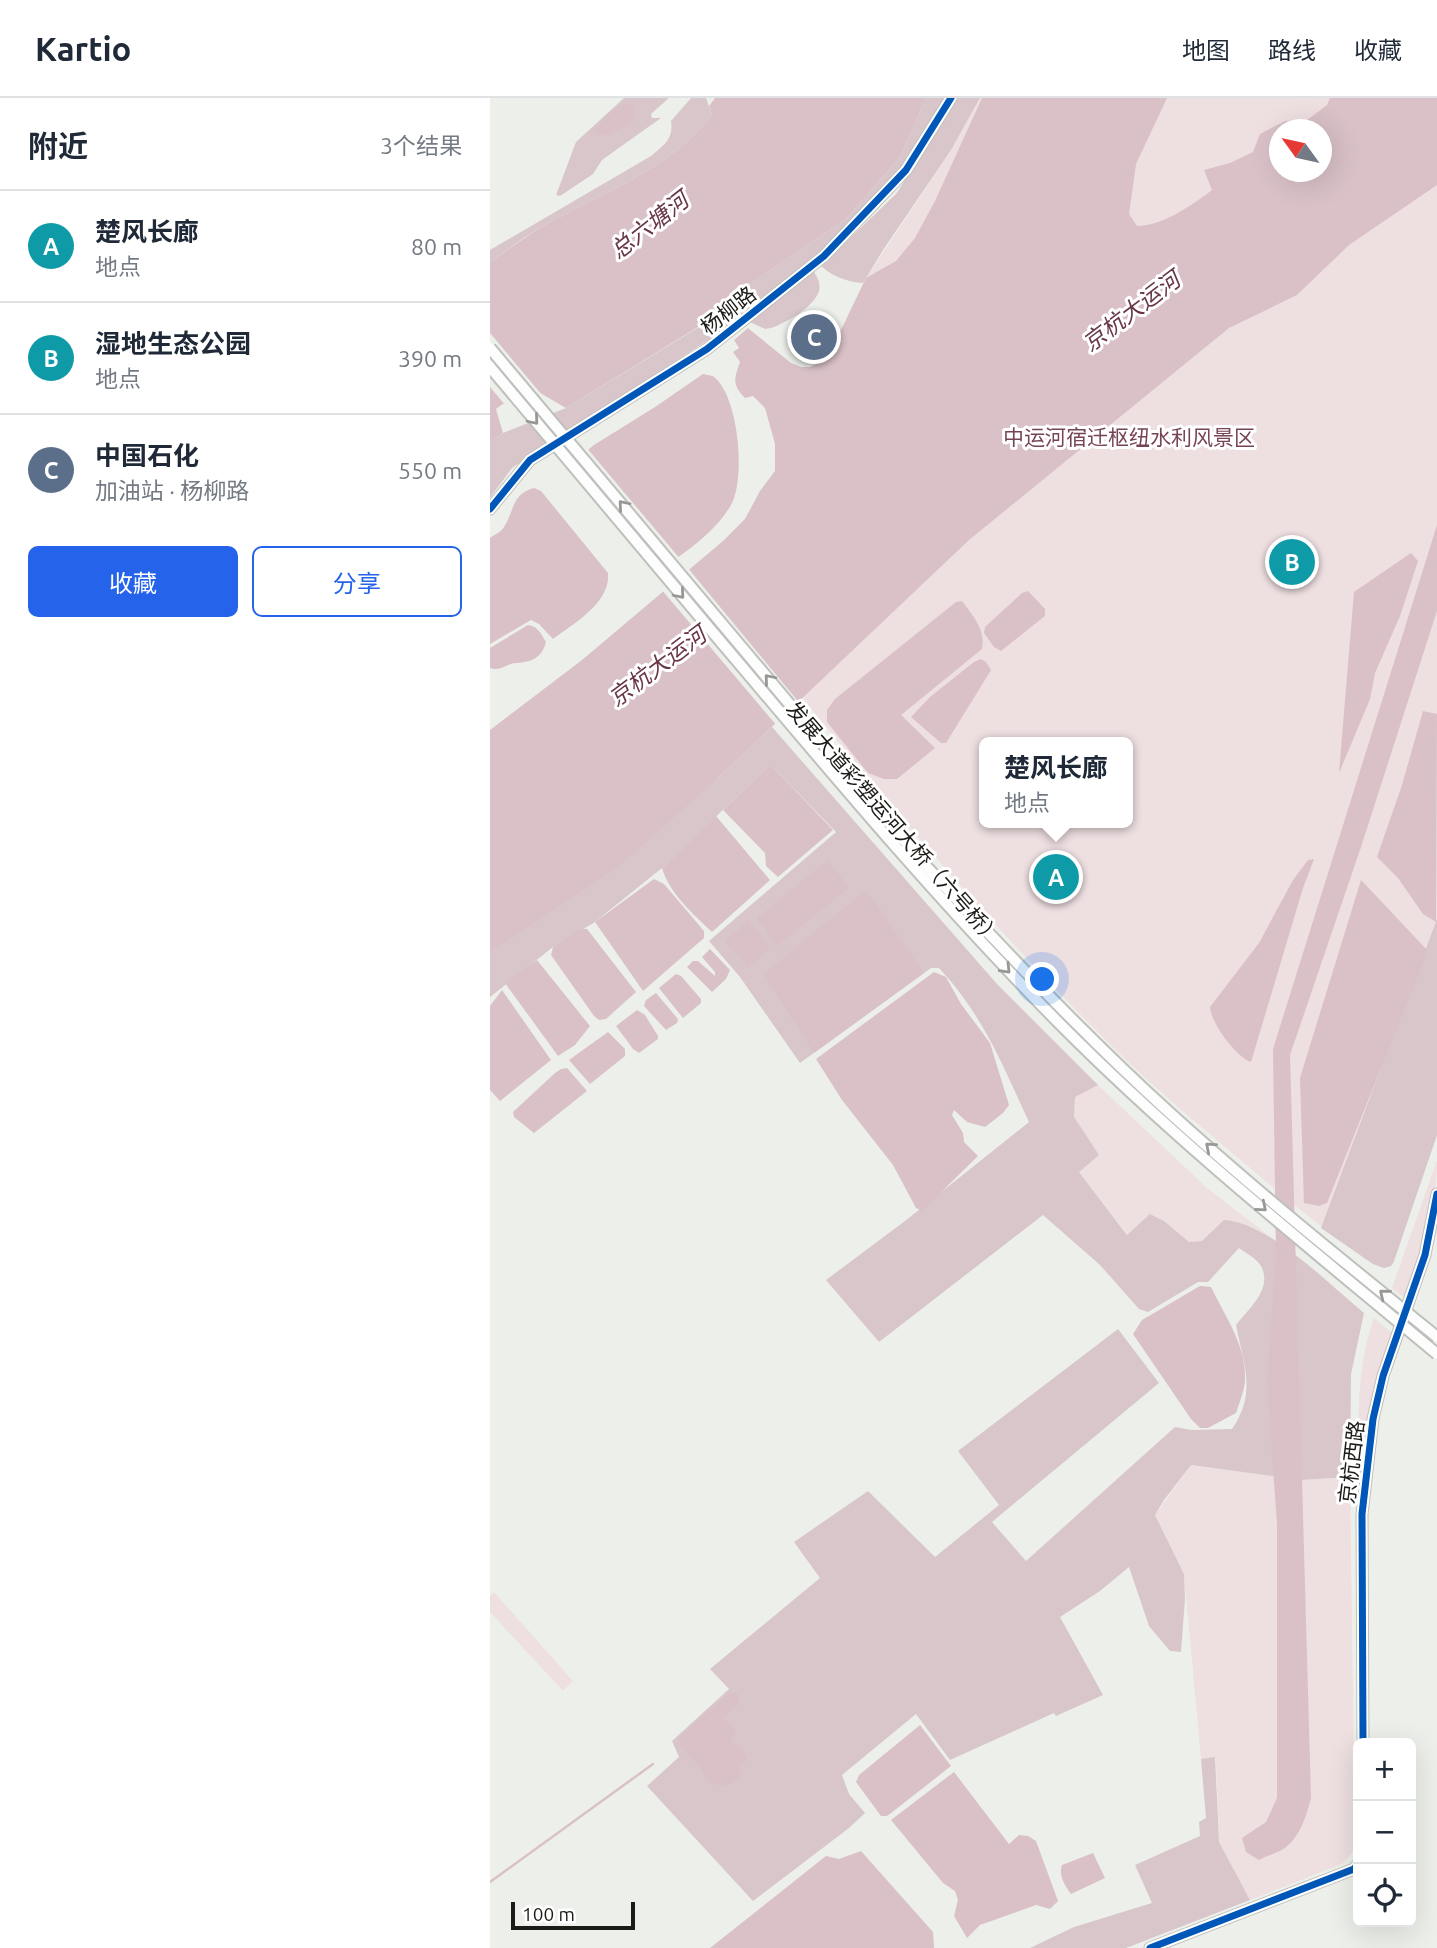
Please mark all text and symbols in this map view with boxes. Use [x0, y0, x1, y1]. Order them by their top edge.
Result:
text: Kartio [35, 30, 131, 67]
text: 地图 [1182, 37, 1230, 64]
text: 路线 [1268, 37, 1316, 64]
text: 收藏 [1354, 37, 1402, 64]
north arrow [1269, 119, 1332, 182]
text: 附近 [28, 129, 88, 163]
text: 3个结果 [380, 133, 462, 158]
water label: 总六塘河 [605, 184, 696, 263]
text: 楚风长廊 [95, 217, 199, 246]
text: A [43, 234, 59, 259]
text: 80 m [411, 234, 462, 259]
text: 地点 [95, 254, 141, 279]
water label: 京杭大运河 [1078, 264, 1188, 356]
street label: 杨柳路 [696, 281, 760, 339]
pin: C [791, 311, 837, 363]
text: 湿地生态公园 [95, 329, 251, 358]
text: B [43, 346, 59, 371]
text: 390 m [398, 346, 462, 371]
text: 地点 [95, 366, 141, 391]
one-way arrow [526, 411, 538, 424]
park label: 中运河宿迁枢纽水利风景区 [1003, 425, 1255, 449]
text: 中国石化 [95, 441, 199, 470]
text: C [44, 458, 58, 483]
text: 550 m [398, 458, 462, 483]
text: 加油站 · 杨柳路 [95, 478, 249, 503]
one-way arrow [618, 500, 631, 513]
pin: B [1269, 536, 1315, 588]
button: 收藏 [28, 546, 238, 617]
button: 分享 [252, 546, 462, 617]
one-way arrow [672, 585, 684, 598]
water label: 京杭大运河 [604, 619, 714, 711]
one-way arrow [765, 674, 777, 687]
street label: 发展大道彩塑运河大桥（六号桥） [782, 696, 1006, 950]
popup [979, 737, 1133, 828]
text: 楚风长廊 [1004, 753, 1108, 782]
text: 地点 [1004, 790, 1050, 815]
pin: A [1033, 851, 1079, 903]
one-way arrow [998, 960, 1011, 973]
your location [1025, 962, 1059, 996]
one-way arrow [1205, 1143, 1218, 1155]
one-way arrow [1254, 1199, 1267, 1211]
one-way arrow [1379, 1290, 1392, 1302]
street label: 京杭西路 [1334, 1419, 1368, 1505]
map controls [1353, 1738, 1416, 1927]
button: + [1353, 1738, 1416, 1801]
button: − [1353, 1801, 1416, 1864]
button: locate [1353, 1864, 1416, 1927]
scale bar [511, 1899, 635, 1931]
text: 100 m [522, 1903, 575, 1925]

